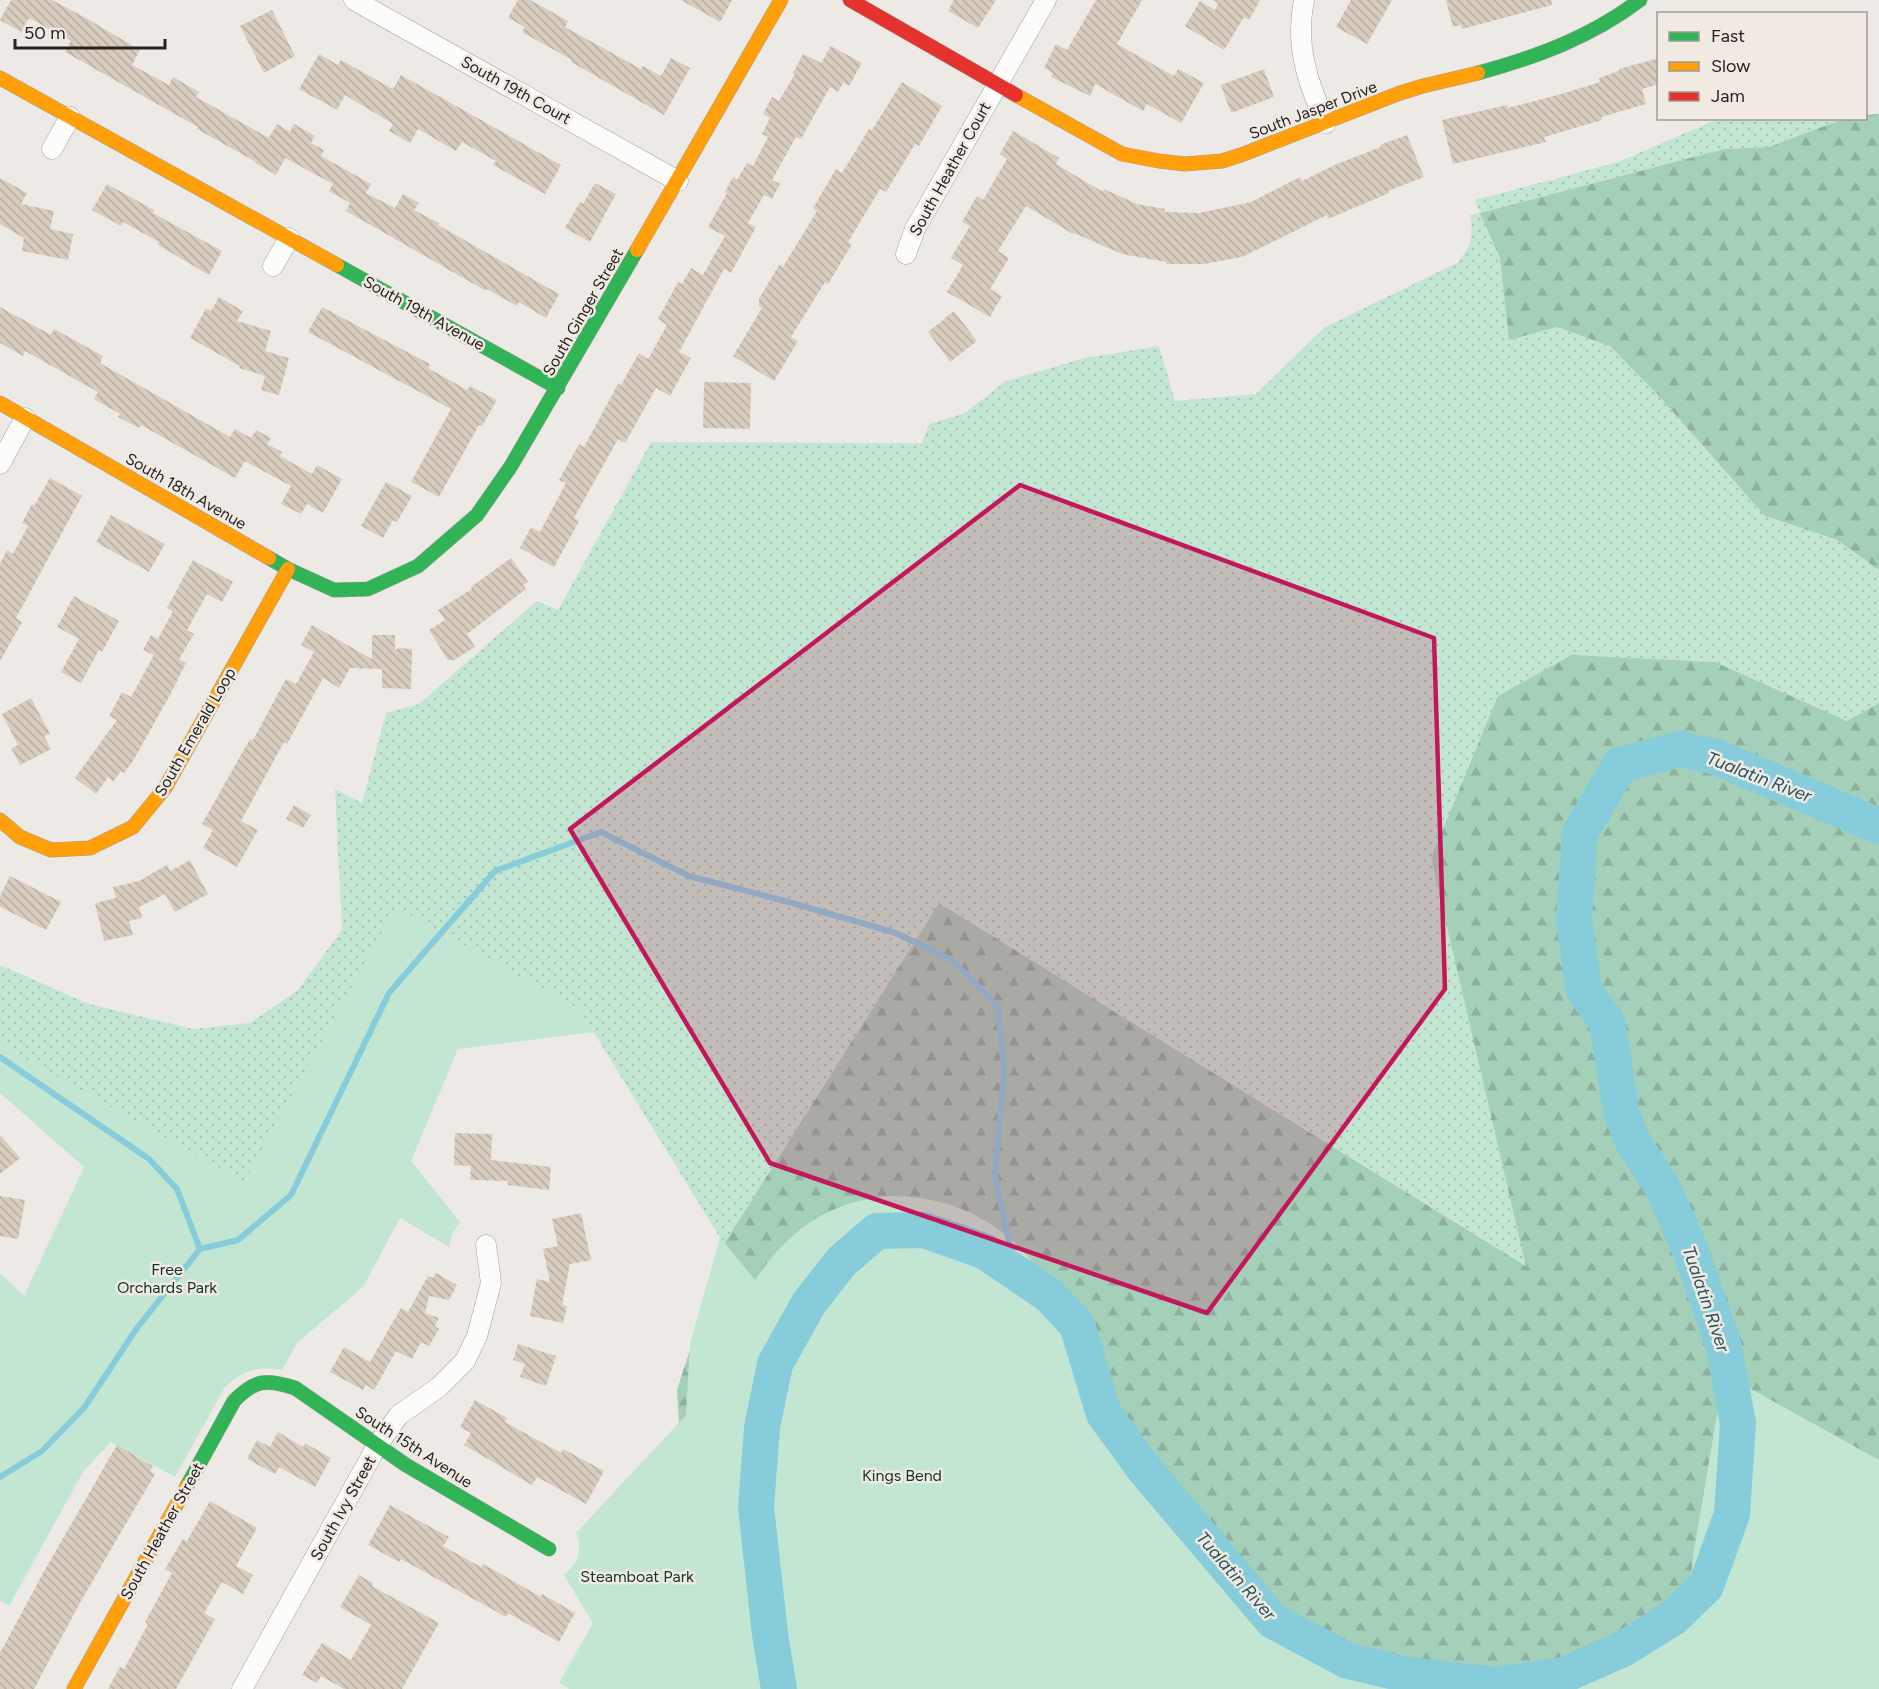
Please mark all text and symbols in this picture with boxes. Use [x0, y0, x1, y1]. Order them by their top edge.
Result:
scale bar [15, 12, 165, 50]
legend [1657, 12, 1867, 120]
text: 50 m [24, 22, 66, 44]
text: Fast [1711, 25, 1745, 47]
street label: South 19th Court [458, 52, 574, 128]
text: Slow [1711, 55, 1750, 77]
street label: South Jasper Drive [1246, 77, 1380, 143]
text: Jam [1711, 85, 1745, 107]
street label: South Heather Court [905, 99, 995, 239]
street label: South Ginger Street [539, 245, 627, 379]
street label: South 19th Avenue [360, 272, 488, 354]
street label: South 18th Avenue [122, 449, 250, 533]
street label: South Emerald Loop [150, 664, 240, 800]
water label: Tualatin River [1703, 747, 1815, 807]
water label: Tualatin River [1678, 1243, 1735, 1356]
park label: Free Orchards Park [117, 1260, 217, 1297]
street label: South 15th Avenue [352, 1402, 476, 1492]
street label: South Ivy Street [306, 1452, 380, 1564]
street label: South Heather Street [116, 1459, 208, 1603]
park label: Kings Bend [862, 1466, 942, 1485]
water label: Tualatin River [1191, 1527, 1281, 1626]
park label: Steamboat Park [580, 1567, 694, 1586]

